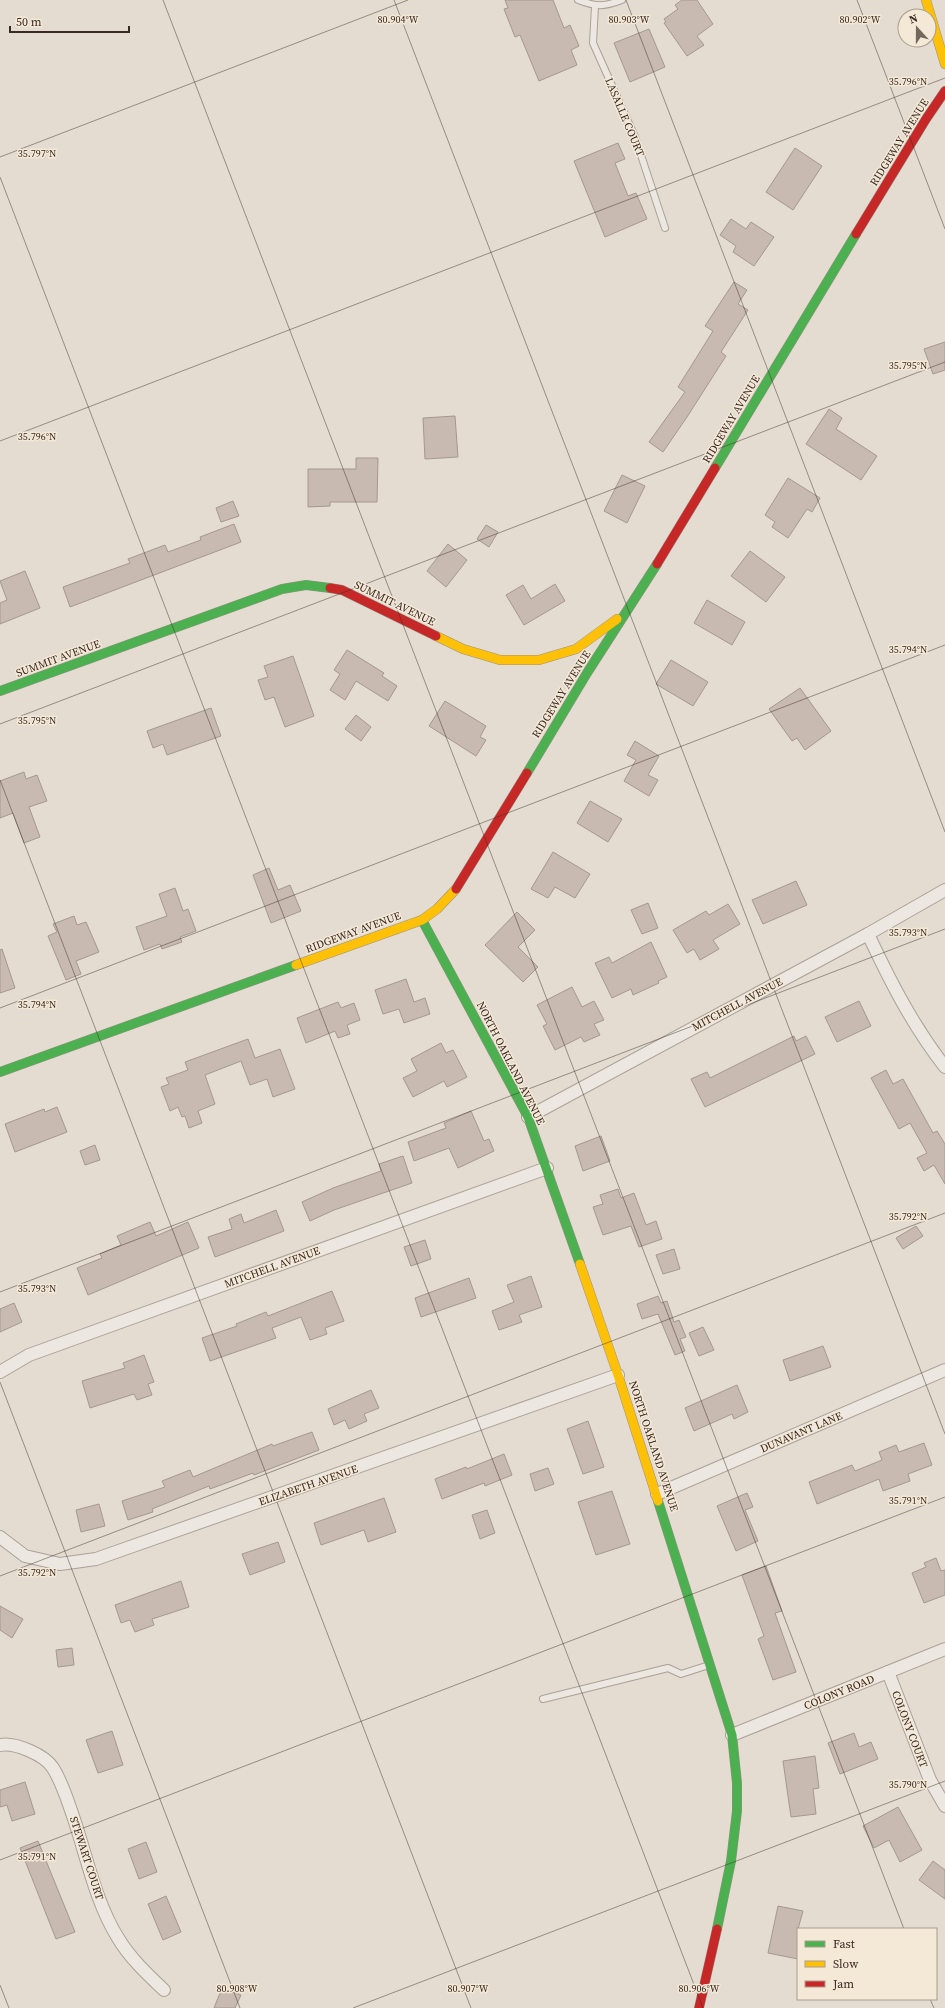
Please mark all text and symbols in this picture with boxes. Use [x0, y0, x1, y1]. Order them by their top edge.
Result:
scale bar [10, 8, 129, 34]
north arrow [897, 8, 937, 48]
text: N [907, 11, 920, 28]
text: 80.904°W [378, 13, 419, 26]
text: 80.903°W [609, 13, 650, 26]
text: 80.902°W [840, 13, 881, 26]
text: 50 m [16, 14, 42, 30]
text: 35.796°N [889, 75, 927, 88]
street label: LASALLE COURT [601, 76, 648, 159]
street label: RIDGEWAY AVENUE [866, 95, 933, 189]
text: 35.797°N [18, 147, 56, 160]
text: 35.795°N [889, 359, 927, 372]
street label: RIDGEWAY AVENUE [699, 372, 764, 466]
text: 35.796°N [18, 430, 56, 443]
street label: SUMMIT AVENUE [352, 577, 438, 630]
street label: SUMMIT AVENUE [14, 636, 103, 681]
text: 35.794°N [889, 643, 927, 656]
street label: RIDGEWAY AVENUE [528, 647, 595, 741]
text: 35.795°N [18, 714, 56, 727]
street label: RIDGEWAY AVENUE [303, 908, 403, 957]
text: 35.793°N [889, 926, 927, 939]
street label: MITCHELL AVENUE [689, 974, 786, 1035]
text: 35.794°N [18, 998, 56, 1011]
street label: NORTH OAKLAND AVENUE [473, 999, 548, 1128]
text: 35.792°N [889, 1210, 927, 1223]
street label: MITCHELL AVENUE [222, 1243, 322, 1292]
text: 35.793°N [18, 1282, 56, 1295]
street label: NORTH OAKLAND AVENUE [625, 1379, 682, 1514]
street label: DUNAVANT LANE [758, 1408, 845, 1457]
street label: ELIZABETH AVENUE [257, 1461, 360, 1509]
text: 35.791°N [889, 1494, 927, 1507]
text: 35.792°N [18, 1566, 56, 1579]
street label: COLONY ROAD [802, 1671, 877, 1713]
street label: COLONY COURT [888, 1688, 931, 1770]
text: 35.790°N [889, 1778, 927, 1791]
street label: STEWART COURT [66, 1815, 107, 1902]
text: 35.791°N [18, 1850, 56, 1863]
legend [797, 1928, 937, 2000]
text: Fast [833, 1936, 855, 1952]
text: Slow [833, 1956, 859, 1972]
text: Jam [832, 1976, 854, 1992]
text: 80.908°W [217, 1982, 258, 1995]
text: 80.907°W [448, 1982, 489, 1995]
text: 80.906°W [679, 1982, 720, 1995]

